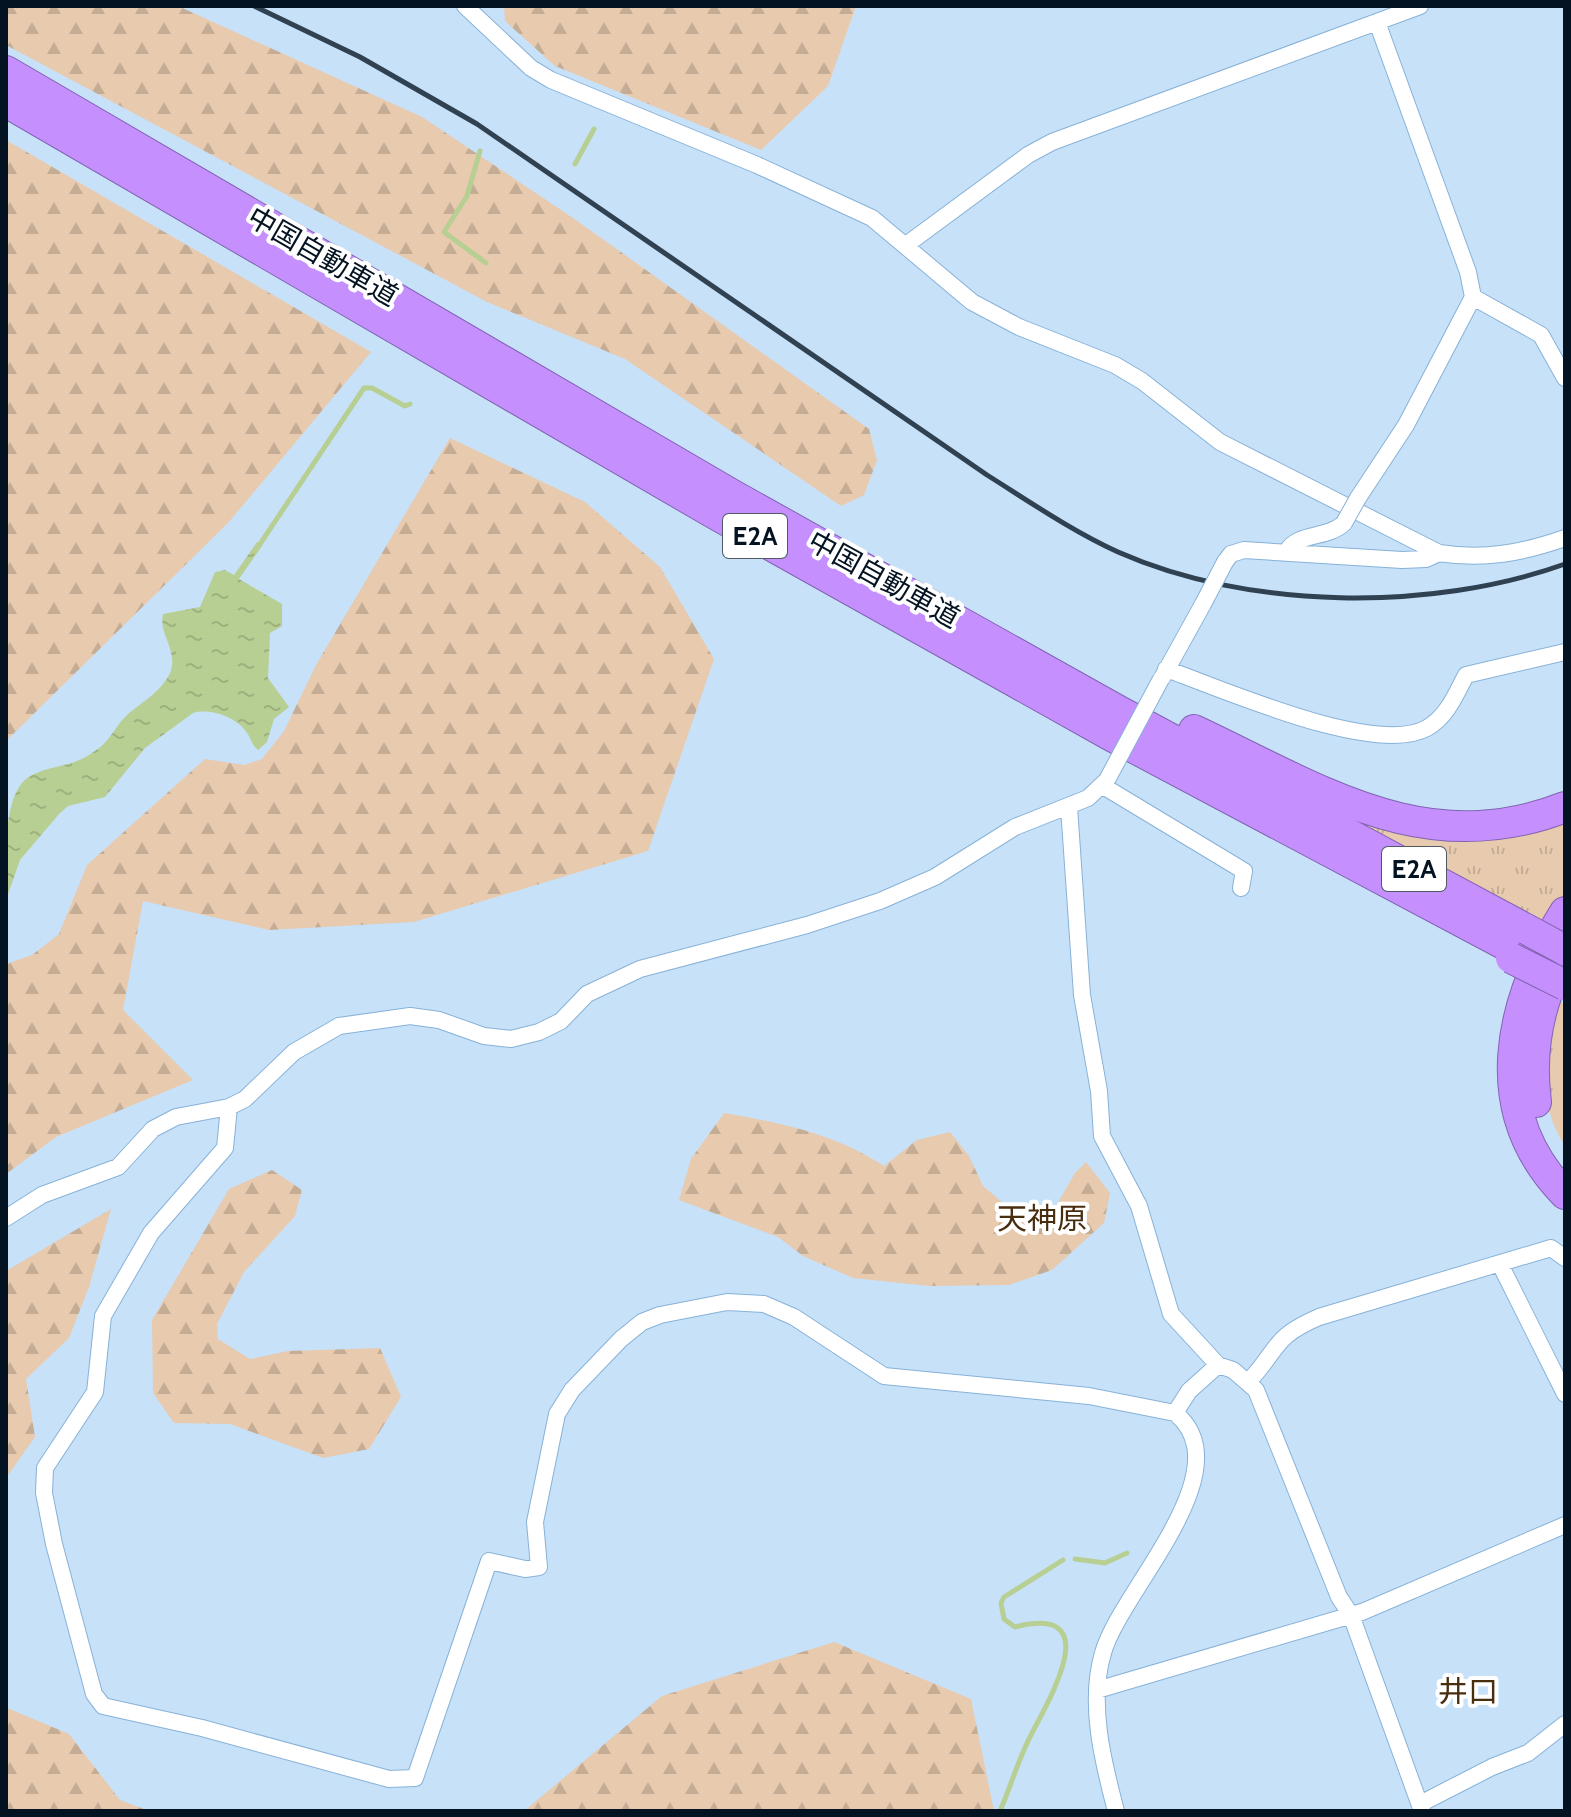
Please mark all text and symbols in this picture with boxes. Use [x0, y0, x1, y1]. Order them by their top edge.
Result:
street label: 中国自動車道 [242, 199, 404, 313]
road number: E2A [723, 514, 787, 558]
street label: 中国自動車道 [802, 523, 966, 635]
road number: E2A [1382, 847, 1446, 891]
district label: 天神原 [997, 1200, 1087, 1237]
district label: 井口 [1438, 1673, 1498, 1710]

